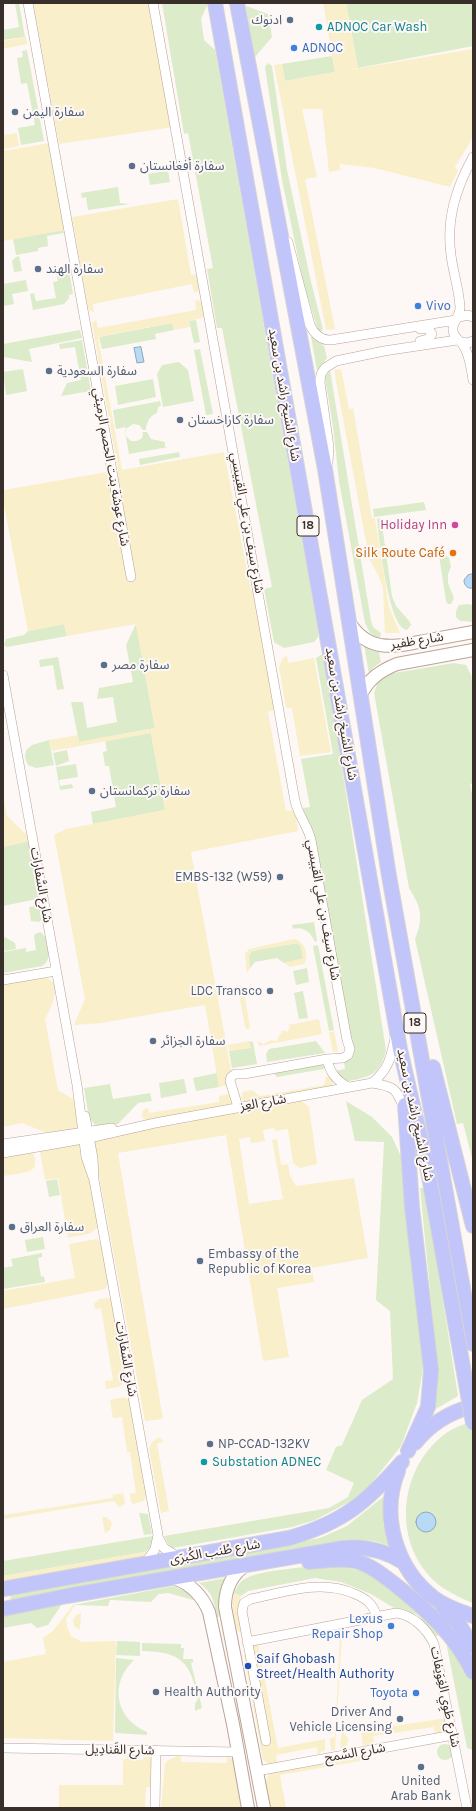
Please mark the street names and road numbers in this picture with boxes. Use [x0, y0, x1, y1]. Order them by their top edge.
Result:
street label: شارع الشيخ راشد بن سعيد [265, 327, 303, 463]
street label: شارع عوشة بنت الحصم الرميثي [89, 387, 133, 547]
street label: شارع سيف بن علي القبيسي [227, 451, 267, 595]
road number: 18 [297, 516, 319, 536]
street label: شارع ظفير [389, 629, 445, 653]
street label: شارع الشيخ راشد بن سعيد [322, 646, 360, 782]
street label: شارع سيف بن علي القبيسي [303, 838, 343, 982]
street label: شارع السَّفارات [27, 846, 55, 924]
road number: 18 [404, 1013, 426, 1033]
street label: شارع الشيخ راشد بن سعيد [393, 1047, 437, 1183]
street label: شارع العِز [239, 1091, 287, 1115]
street label: شارع السَّفارات [112, 1320, 140, 1398]
street label: شارع طُنب الكُبرَى [169, 1536, 261, 1568]
street label: شارع طَوِي الغِوَيفات [427, 1645, 463, 1749]
street label: شارع السَّمح [323, 1740, 387, 1766]
street label: شارع القَنادِيل [85, 1742, 155, 1758]

